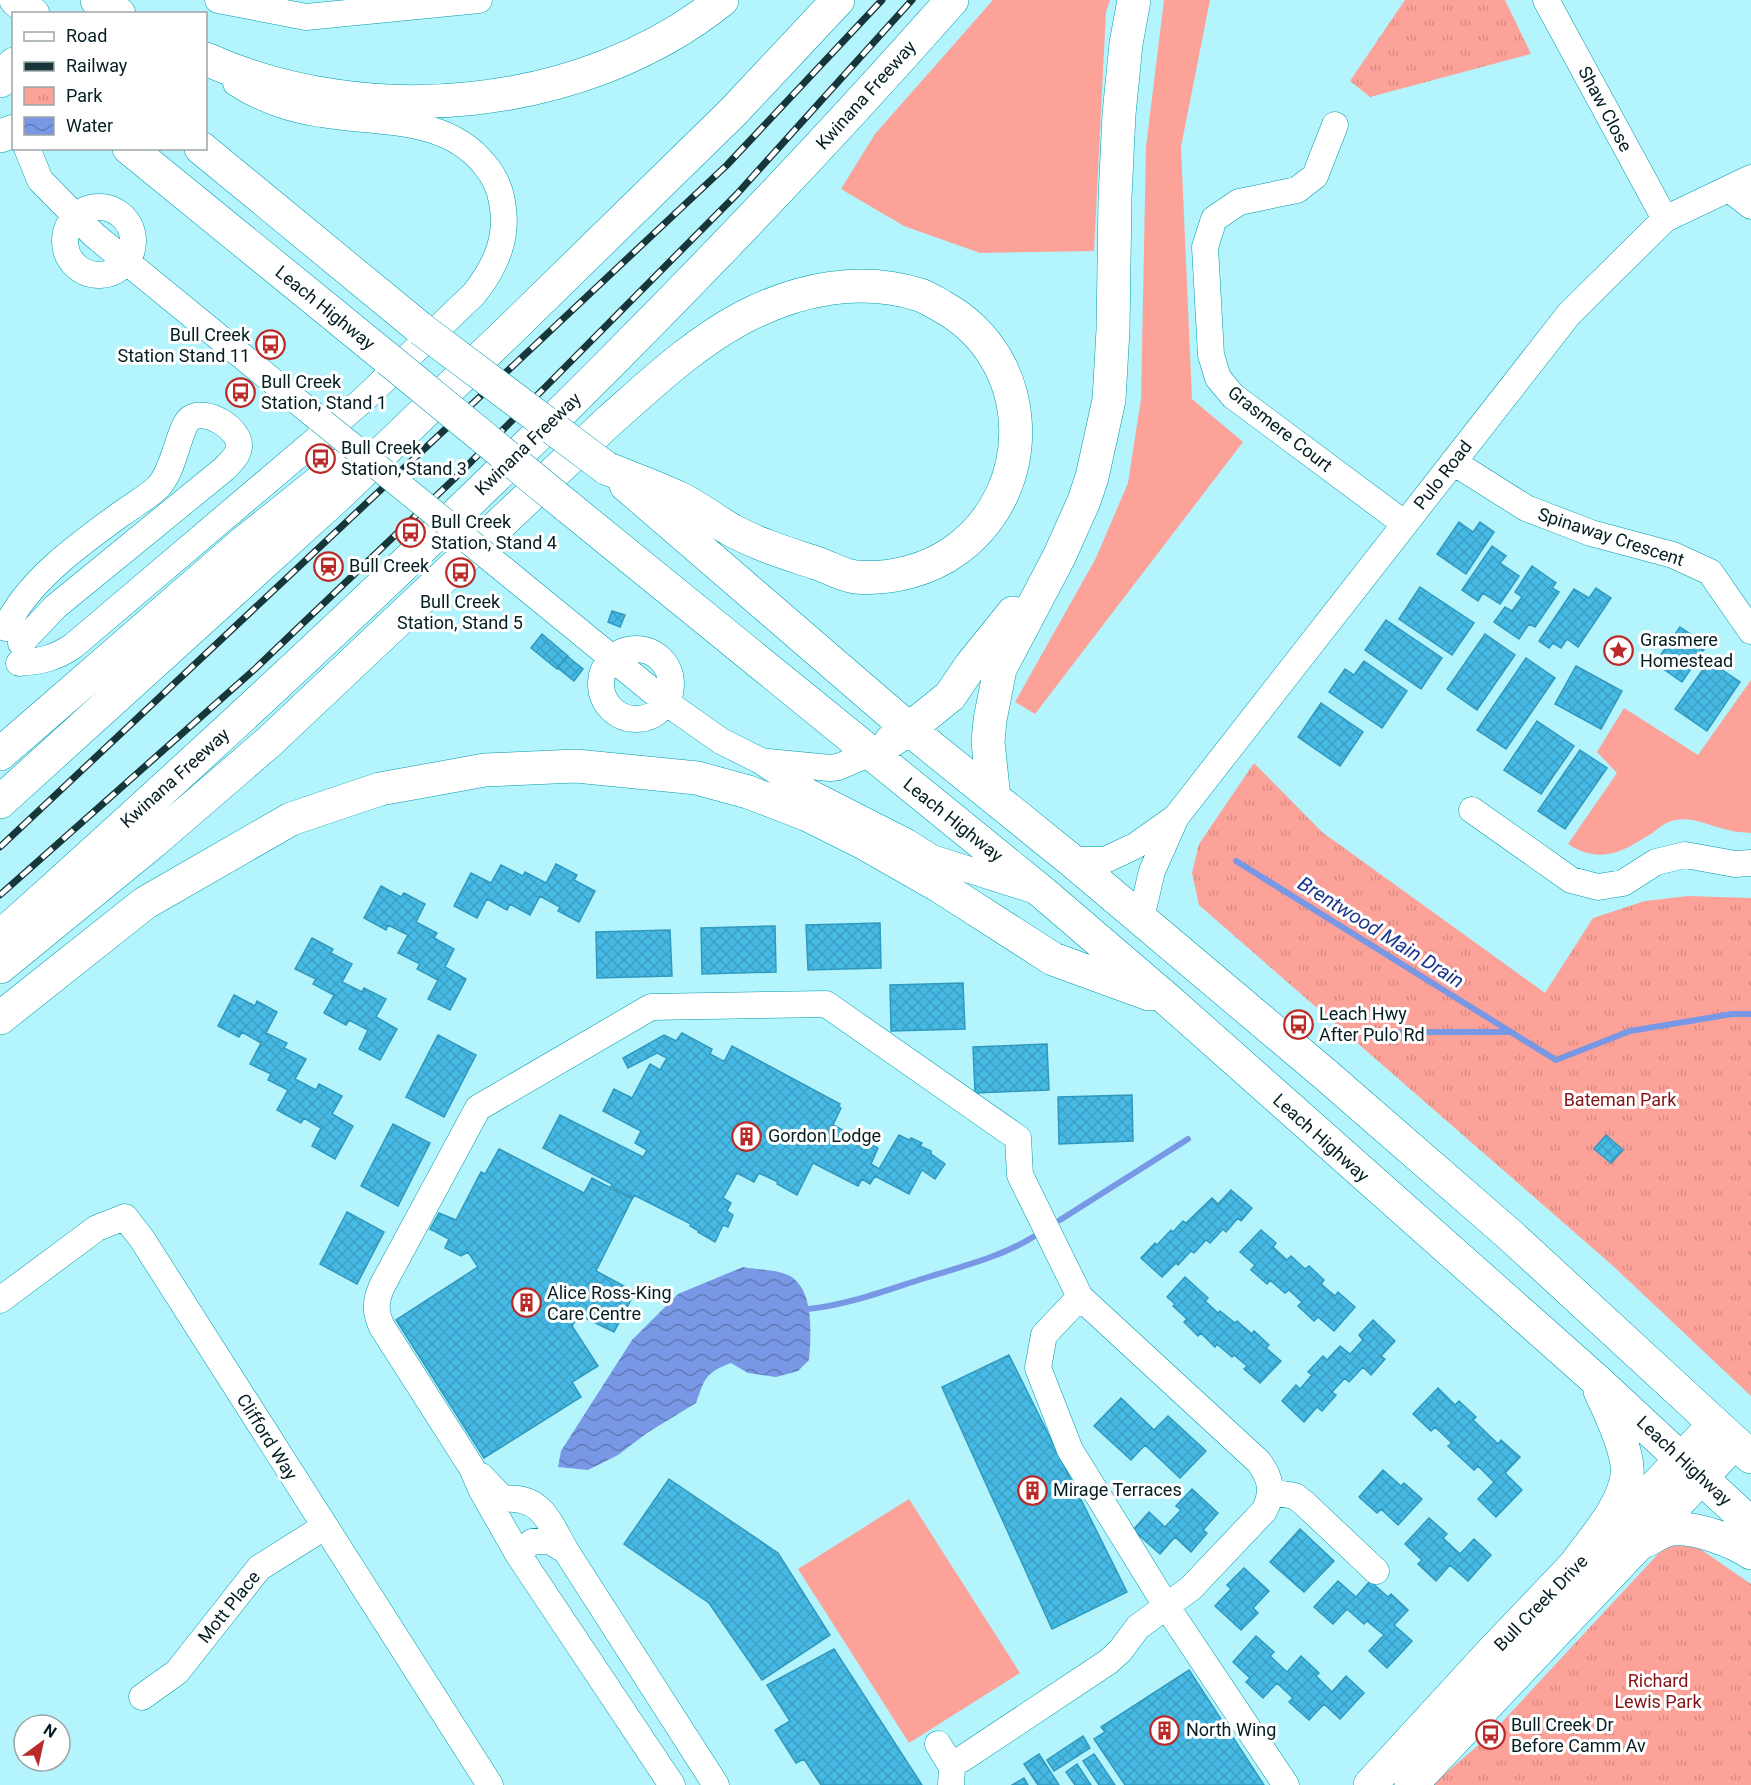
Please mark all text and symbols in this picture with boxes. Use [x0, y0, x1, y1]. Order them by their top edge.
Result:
legend [12, 12, 207, 150]
text: Road [66, 25, 107, 46]
street label: Kwinana Freeway [811, 36, 920, 153]
text: Railway [66, 55, 128, 76]
street label: Shaw Close [1574, 63, 1637, 155]
text: Park [66, 85, 103, 106]
text: Water [66, 115, 113, 136]
street label: Leach Highway [271, 261, 380, 354]
place label: Bull Creek Station Stand 11 [118, 324, 251, 366]
bus stop icon: Bull Creek Station Stand 11 [255, 329, 287, 361]
place label: Bull Creek Station, Stand 1 [261, 371, 387, 413]
bus stop icon: Bull Creek Station, Stand 1 [224, 376, 256, 408]
street label: Grasmere Court [1224, 381, 1337, 476]
street label: Kwinana Freeway [470, 387, 585, 499]
street label: Pulo Road [1409, 436, 1476, 513]
place label: Bull Creek Station, Stand 3 [341, 437, 467, 479]
bus stop icon: Bull Creek Station, Stand 3 [304, 442, 336, 474]
street label: Spinaway Crescent [1535, 503, 1687, 570]
place label: Bull Creek Station, Stand 4 [431, 511, 557, 553]
bus stop icon: Bull Creek Station, Stand 4 [394, 516, 426, 548]
station icon: Bull Creek [312, 550, 344, 582]
place label: Bull Creek [349, 555, 430, 576]
bus stop icon: Bull Creek Station, Stand 5 [444, 557, 476, 589]
place label: Bull Creek Station, Stand 5 [397, 591, 523, 633]
place label: Grasmere Homestead [1640, 629, 1733, 671]
place icon: Grasmere Homestead [1603, 634, 1635, 666]
street label: Kwinana Freeway [116, 723, 234, 832]
street label: Leach Highway [899, 773, 1008, 866]
water label: Brentwood Main Drain [1294, 871, 1468, 993]
place label: Leach Hwy After Pulo Rd [1319, 1003, 1425, 1045]
bus stop icon: Leach Hwy After Pulo Rd [1282, 1008, 1314, 1040]
street label: Leach Highway [1269, 1089, 1374, 1186]
park label: Bateman Park [1564, 1089, 1677, 1110]
building icon: Gordon Lodge [731, 1120, 763, 1152]
place label: Gordon Lodge [768, 1125, 881, 1146]
place label: Alice Ross-King Care Centre [547, 1282, 672, 1324]
building icon: Alice Ross-King Care Centre [510, 1287, 542, 1319]
street label: Clifford Way [233, 1390, 302, 1484]
street label: Leach Highway [1633, 1411, 1736, 1510]
building icon: Mirage Terraces [1016, 1474, 1048, 1506]
place label: Mirage Terraces [1053, 1479, 1182, 1500]
street label: Bull Creek Drive [1490, 1550, 1592, 1655]
street label: Mott Place [193, 1566, 264, 1647]
park label: Richard Lewis Park [1614, 1670, 1702, 1712]
north arrow [12, 1713, 72, 1773]
building icon: North Wing [1149, 1714, 1181, 1746]
place label: Bull Creek Dr Before Camm Av [1511, 1714, 1646, 1756]
place label: North Wing [1186, 1719, 1276, 1740]
bus stop icon: Bull Creek Dr Before Camm Av [1474, 1719, 1506, 1751]
text: N [40, 1720, 60, 1742]

